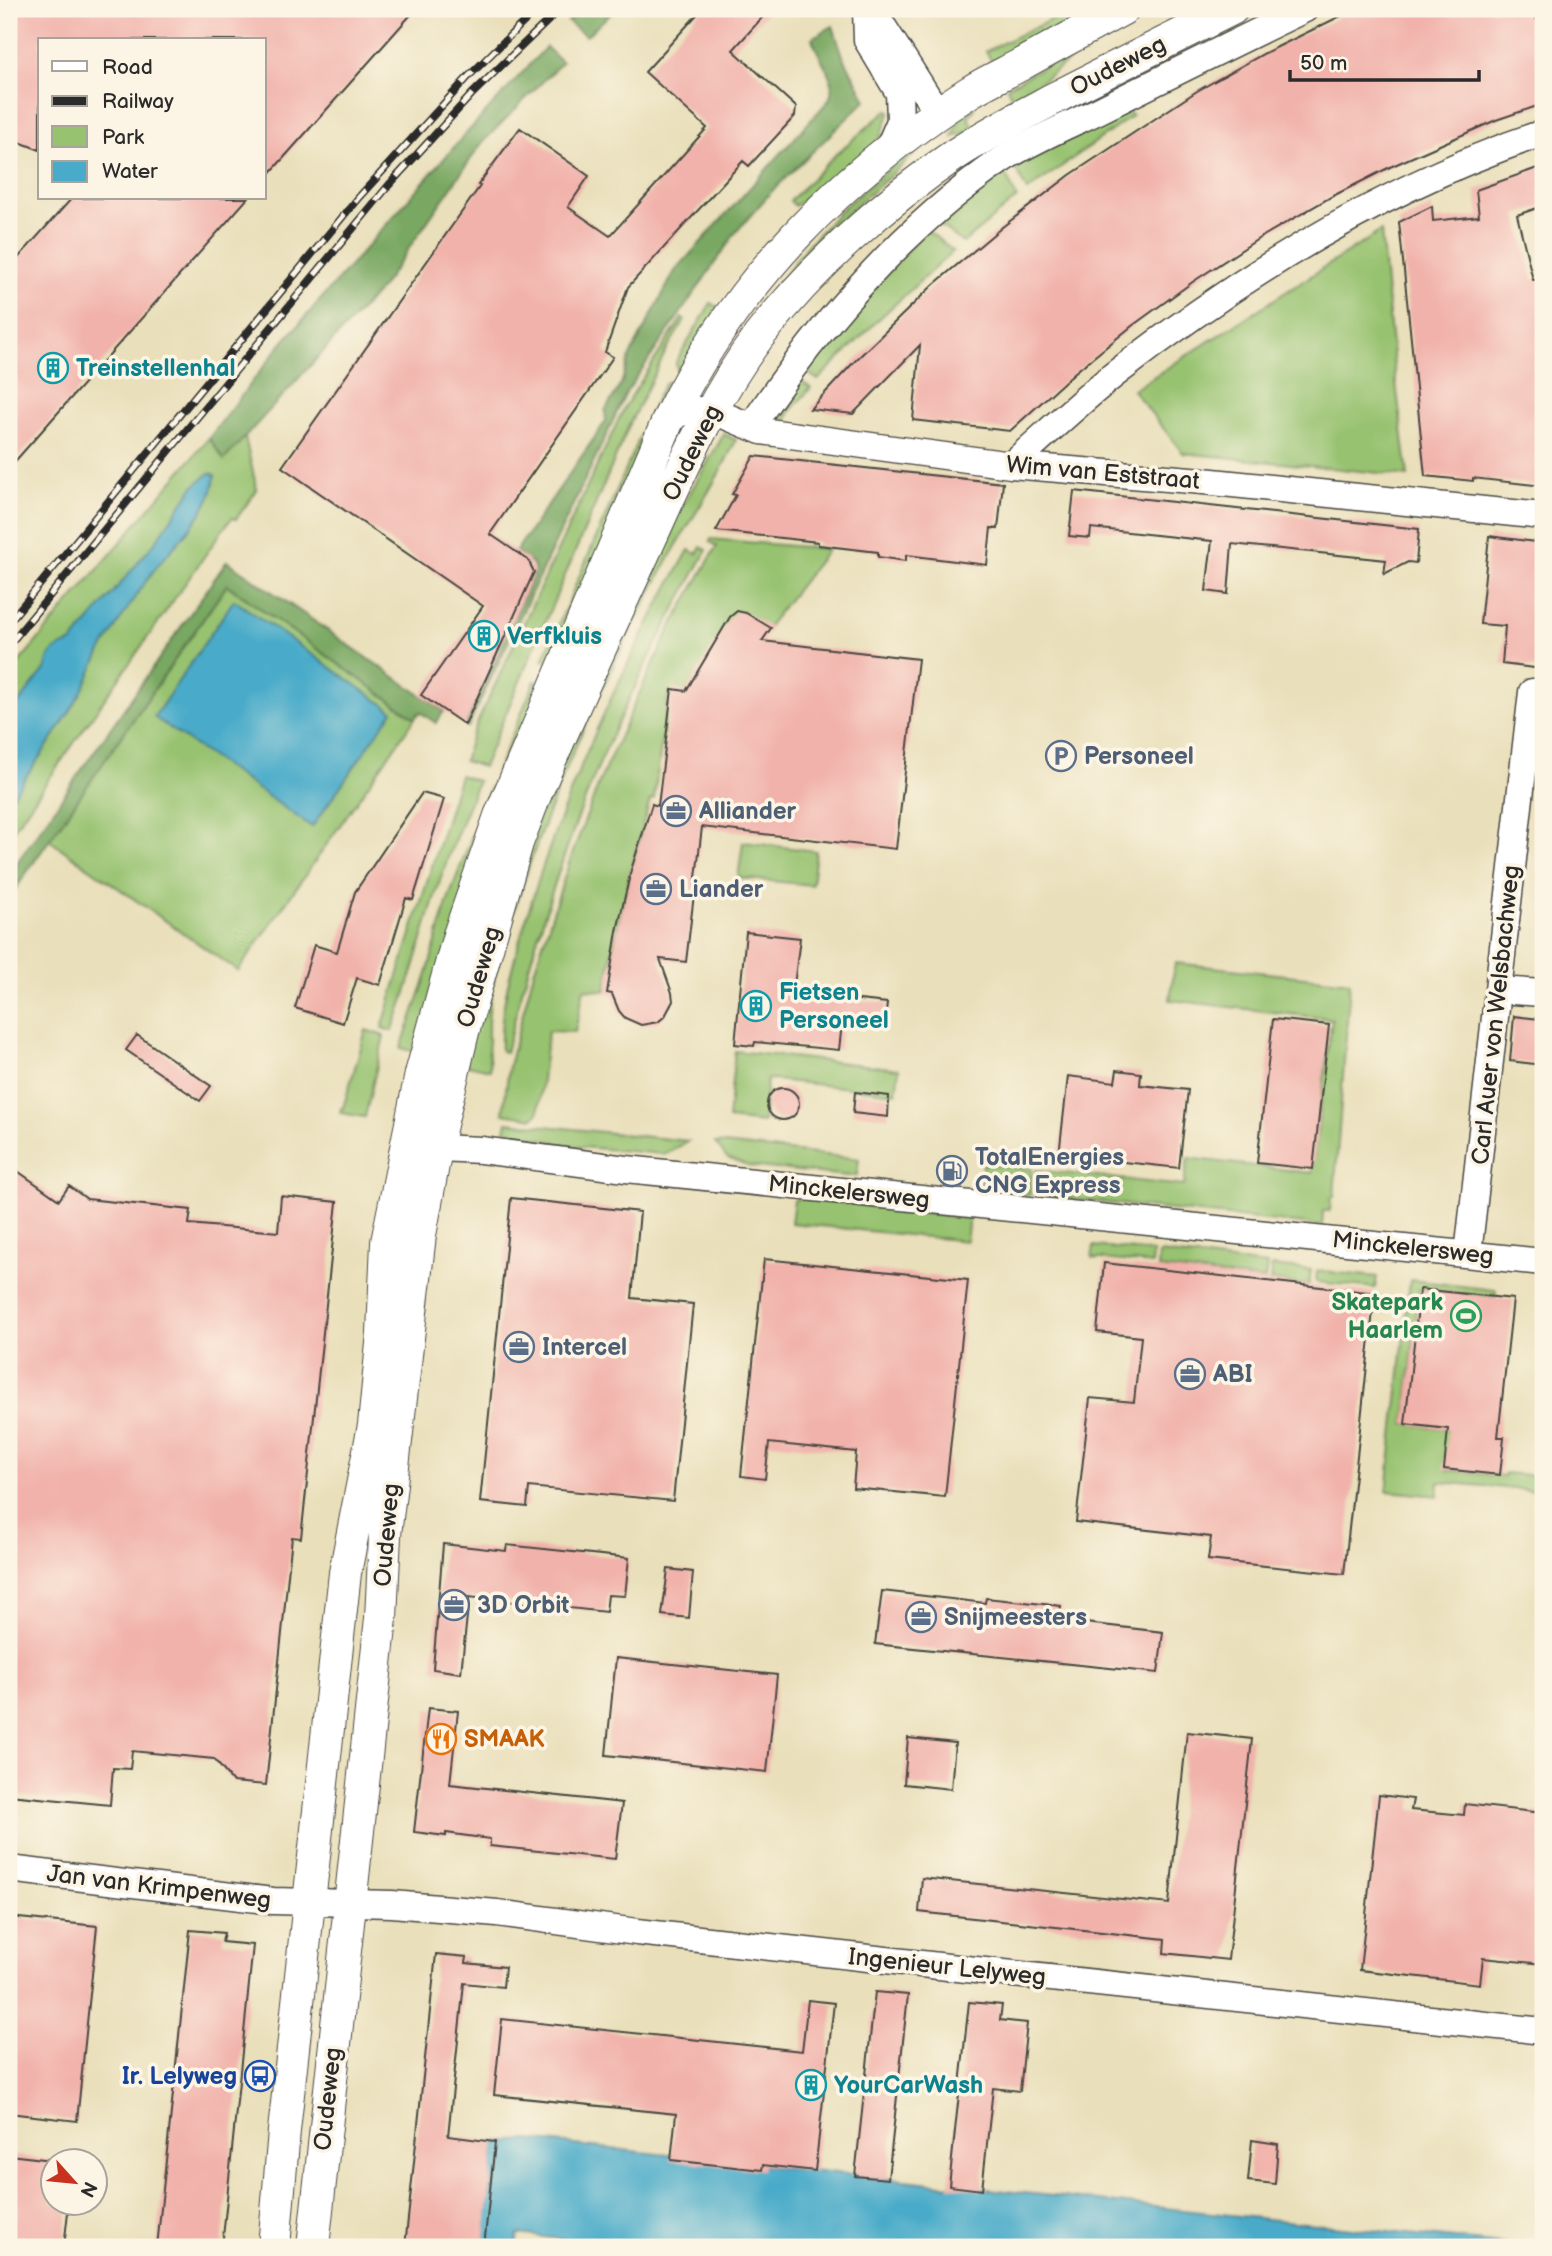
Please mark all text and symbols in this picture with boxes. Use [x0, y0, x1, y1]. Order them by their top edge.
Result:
street label: Oudeweg [1065, 30, 1171, 102]
legend [38, 38, 266, 200]
scale bar [1290, 38, 1478, 82]
text: 50 m [1300, 51, 1347, 76]
text: Road [102, 55, 153, 80]
text: Railway [102, 89, 174, 114]
text: Park [102, 125, 145, 150]
text: Water [102, 159, 158, 184]
building icon: Treinstellenhal [36, 351, 70, 385]
place label: Treinstellenhal [76, 354, 236, 383]
street label: Oudeweg [656, 400, 728, 506]
street label: Wim van Eststraat [1005, 450, 1202, 496]
building icon: Verfkluis [467, 619, 501, 653]
place label: Verfkluis [507, 622, 602, 651]
parking icon: Personeel [1044, 739, 1078, 773]
place label: Personeel [1084, 742, 1194, 771]
office icon: Alliander [659, 794, 693, 828]
place label: Alliander [698, 797, 797, 826]
street label: Carl Auer von Welsbachweg [1466, 864, 1526, 1166]
office icon: Liander [639, 872, 673, 906]
place label: Liander [679, 875, 764, 904]
street label: Oudeweg [451, 923, 507, 1031]
place label: Fietsen Personeel [779, 978, 889, 1035]
building icon: Fietsen Personeel [739, 989, 773, 1023]
place label: TotalEnergies CNG Express [975, 1143, 1124, 1200]
fuel station icon: TotalEnergies CNG Express [935, 1154, 969, 1188]
street label: Minckelersweg [767, 1169, 931, 1215]
street label: Minckelersweg [1331, 1225, 1495, 1271]
place label: Skatepark Haarlem [1331, 1288, 1443, 1345]
sports icon: Skatepark Haarlem [1449, 1299, 1483, 1333]
office icon: Intercel [502, 1330, 536, 1364]
place label: Intercel [542, 1333, 627, 1362]
office icon: ABI [1173, 1357, 1207, 1391]
place label: ABI [1212, 1360, 1253, 1389]
street label: Oudeweg [368, 1482, 406, 1588]
office icon: 3D Orbit [437, 1588, 471, 1622]
place label: 3D Orbit [477, 1591, 569, 1620]
office icon: Snijmeesters [904, 1600, 938, 1634]
place label: Snijmeesters [944, 1603, 1087, 1632]
restaurant icon: SMAAK [424, 1722, 458, 1756]
place label: SMAAK [464, 1725, 545, 1754]
street label: Jan van Krimpenweg [45, 1859, 273, 1915]
street label: Ingenieur Lelyweg [847, 1942, 1047, 1992]
street label: Oudeweg [308, 2046, 348, 2152]
bus stop icon: Ir. Lelyweg [243, 2059, 277, 2093]
place label: Ir. Lelyweg [122, 2062, 237, 2091]
building icon: YourCarWash [794, 2068, 828, 2102]
place label: YourCarWash [834, 2071, 983, 2100]
north arrow [38, 2148, 108, 2218]
text: N [74, 2177, 101, 2201]

